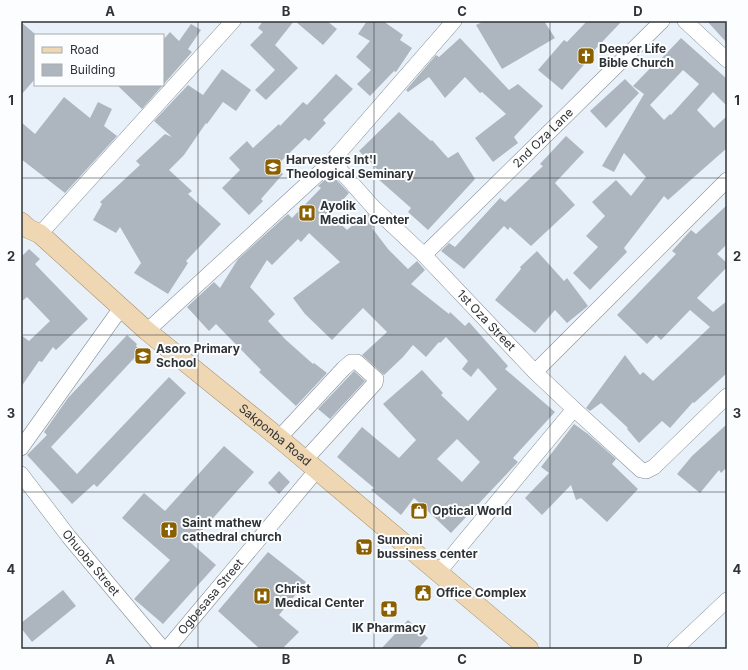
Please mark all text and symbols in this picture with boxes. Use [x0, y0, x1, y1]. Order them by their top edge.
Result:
text: A [105, 3, 115, 19]
text: B [282, 3, 291, 19]
text: C [457, 3, 467, 19]
text: D [633, 3, 643, 19]
legend [34, 34, 164, 86]
place label: Deeper Life Bible Church [599, 41, 674, 70]
text: Road [70, 42, 99, 57]
church icon: Deeper Life Bible Church [576, 46, 596, 66]
text: Building [70, 62, 115, 77]
text: 1 [8, 92, 14, 108]
text: 1 [734, 92, 740, 108]
street label: 2nd Oza Lane [509, 105, 576, 171]
place label: Harvesters Int'l Theological Seminary [286, 152, 414, 181]
school or university icon: Harvesters Int'l Theological Seminary [263, 157, 283, 177]
place label: Ayolik Medical Center [320, 198, 409, 227]
hospital icon: Ayolik Medical Center [297, 203, 317, 223]
text: 2 [7, 248, 15, 264]
text: 2 [733, 248, 741, 264]
street label: 1st Oza Street [454, 287, 519, 354]
place label: Asoro Primary School [156, 341, 241, 370]
school or university icon: Asoro Primary School [133, 346, 153, 366]
street label: Sakponba Road [236, 400, 314, 469]
text: 3 [7, 405, 15, 421]
text: 3 [733, 405, 741, 421]
shop icon: Optical World [409, 501, 429, 521]
place label: Optical World [432, 503, 512, 518]
place label: Saint mathew cathedral church [182, 515, 282, 544]
church icon: Saint mathew cathedral church [159, 520, 179, 540]
street label: Ohuoba Street [59, 526, 123, 599]
place label: Sunroni bussiness center [377, 532, 478, 561]
supermarket icon: Sunroni bussiness center [354, 537, 374, 557]
street label: Ogbesasa Street [174, 555, 246, 638]
text: 4 [7, 561, 16, 577]
text: 4 [733, 561, 742, 577]
place label: Christ Medical Center [275, 581, 364, 610]
public building icon: Office Complex [413, 583, 433, 603]
place label: Office Complex [436, 585, 527, 600]
hospital icon: Christ Medical Center [252, 586, 272, 606]
pharmacy icon: IK Pharmacy [379, 599, 399, 619]
place label: IK Pharmacy [352, 620, 427, 635]
text: A [105, 651, 115, 667]
text: B [282, 651, 291, 667]
text: C [457, 651, 467, 667]
text: D [633, 651, 643, 667]

